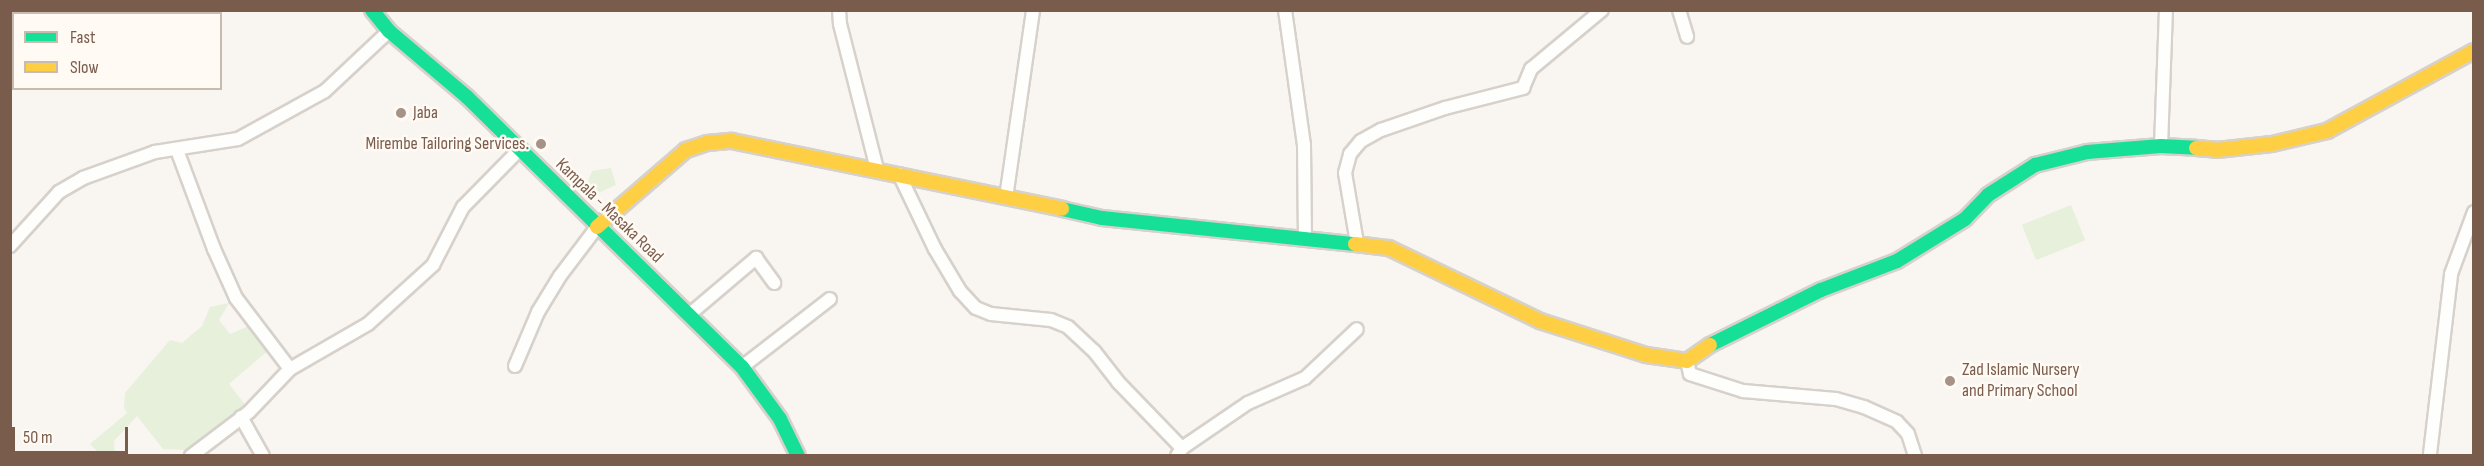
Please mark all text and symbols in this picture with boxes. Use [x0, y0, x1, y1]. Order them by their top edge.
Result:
legend [12, 12, 222, 90]
text: Fast [70, 27, 95, 48]
text: Slow [70, 57, 99, 78]
place label: Jaba [413, 102, 438, 124]
marker: Jaba [394, 106, 408, 120]
place label: Mirembe Tailoring Services. [365, 133, 529, 155]
marker: Mirembe Tailoring Services. [534, 137, 548, 151]
street label: Kampala - Masaka Road [551, 154, 667, 268]
place label: Zad Islamic Nursery and Primary School [1962, 360, 2079, 403]
marker: Zad Islamic Nursery and Primary School [1943, 374, 1957, 388]
scale bar [15, 415, 130, 453]
text: 50 m [23, 427, 53, 448]

